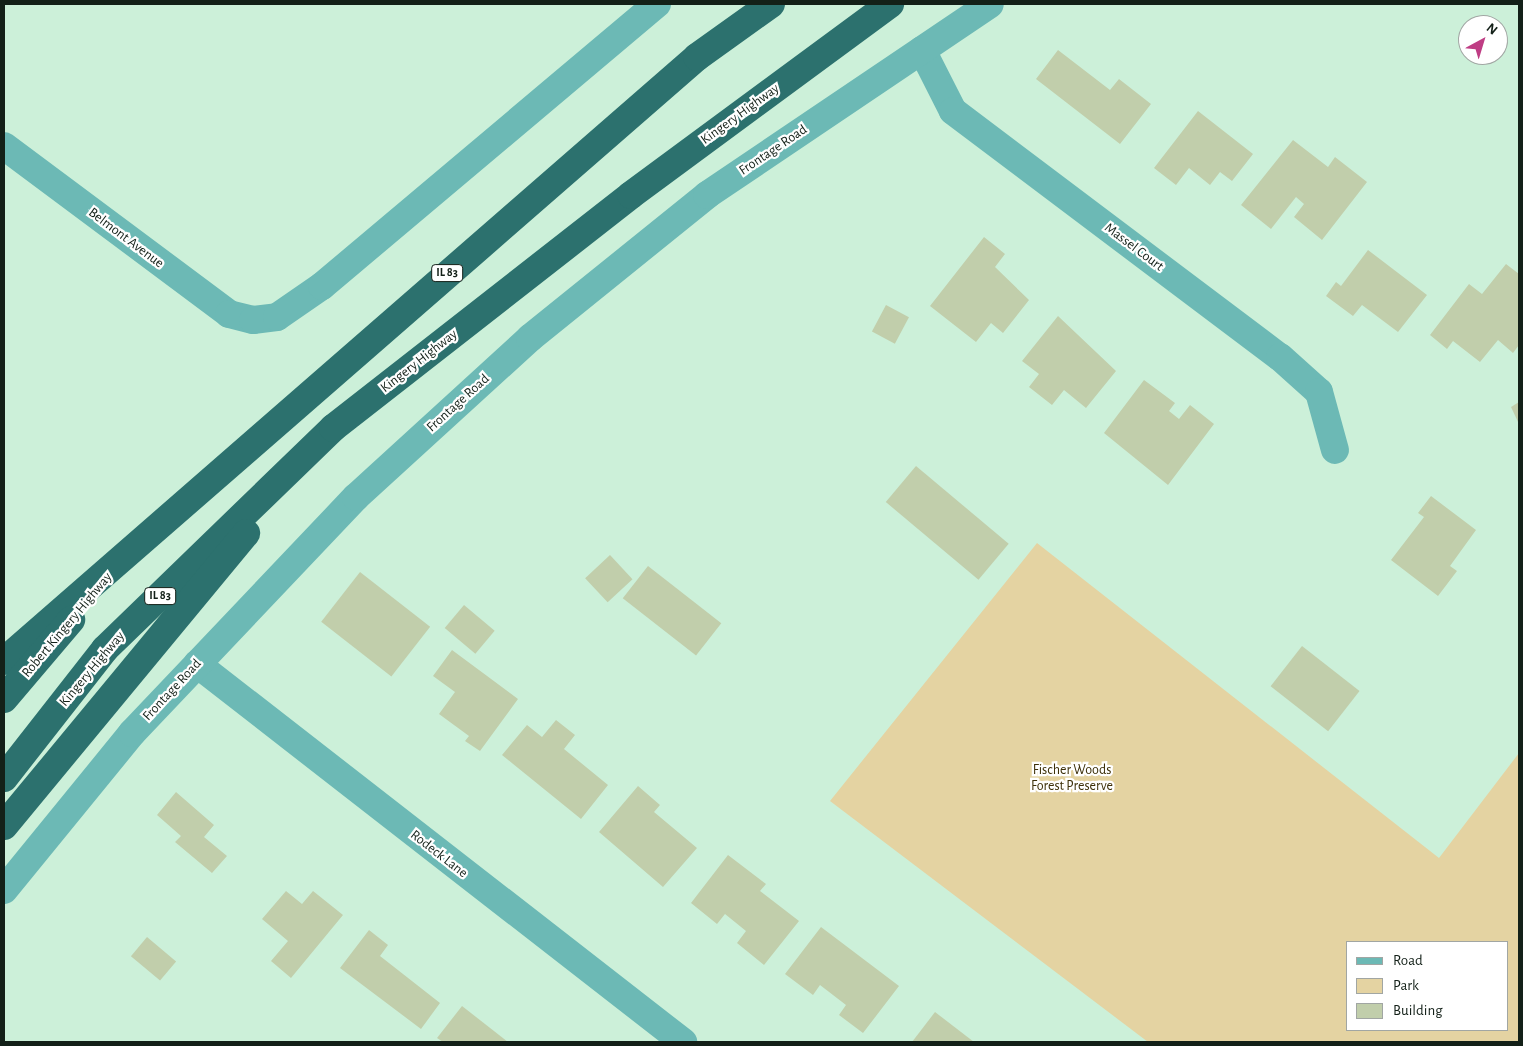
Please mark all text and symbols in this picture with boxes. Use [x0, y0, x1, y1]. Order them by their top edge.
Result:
north arrow [1458, 15, 1508, 65]
text: N [1484, 21, 1500, 38]
street label: Kingery Highway [698, 80, 782, 148]
street label: Frontage Road [736, 121, 810, 179]
street label: Belmont Avenue [85, 204, 167, 272]
street label: Massel Court [1101, 219, 1167, 275]
road number: IL 83 [431, 264, 463, 282]
street label: Kingery Highway [377, 326, 461, 396]
street label: Frontage Road [423, 371, 493, 435]
street label: Robert Kingery Highway [18, 569, 116, 681]
road number: IL 83 [144, 586, 176, 606]
street label: Kingery Highway [56, 628, 128, 710]
street label: Frontage Road [139, 656, 205, 724]
park label: Fischer Woods Forest Preserve [1031, 762, 1113, 794]
street label: Rodeck Lane [407, 827, 471, 881]
legend [1346, 941, 1508, 1031]
text: Road [1393, 953, 1423, 968]
text: Park [1393, 978, 1419, 993]
text: Building [1393, 1003, 1443, 1018]

